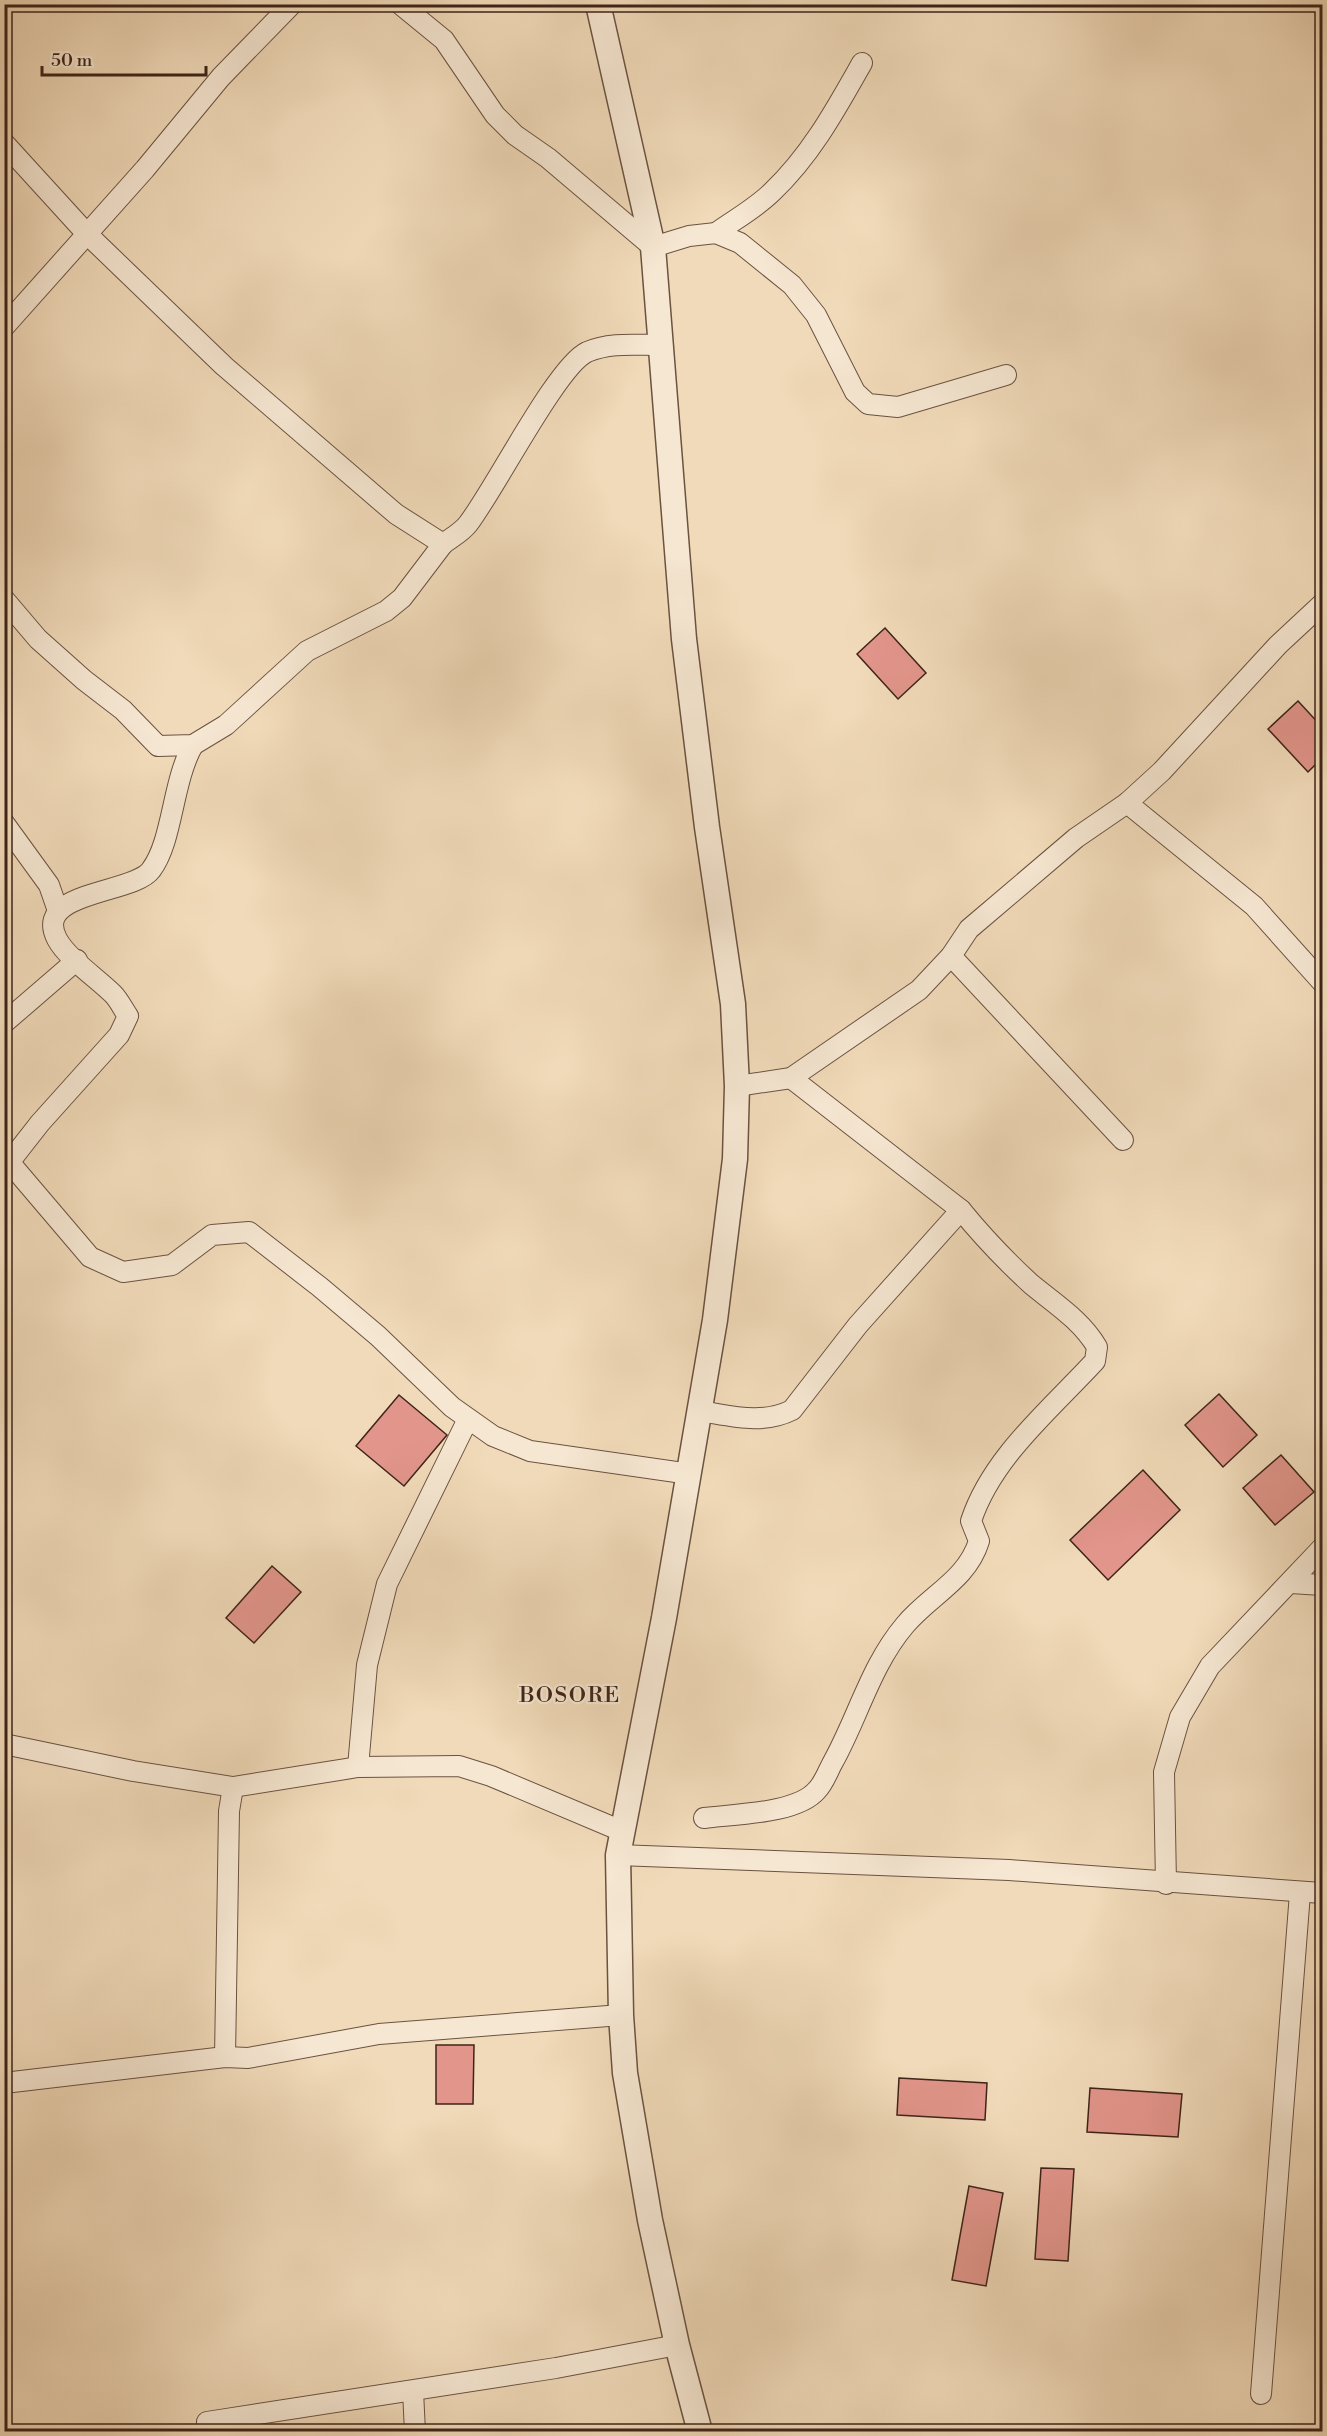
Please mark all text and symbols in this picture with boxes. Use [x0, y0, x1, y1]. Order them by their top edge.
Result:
scale bar [42, 39, 206, 77]
text: 50 m [51, 49, 93, 72]
district label: BOSORE [518, 1682, 621, 1709]

